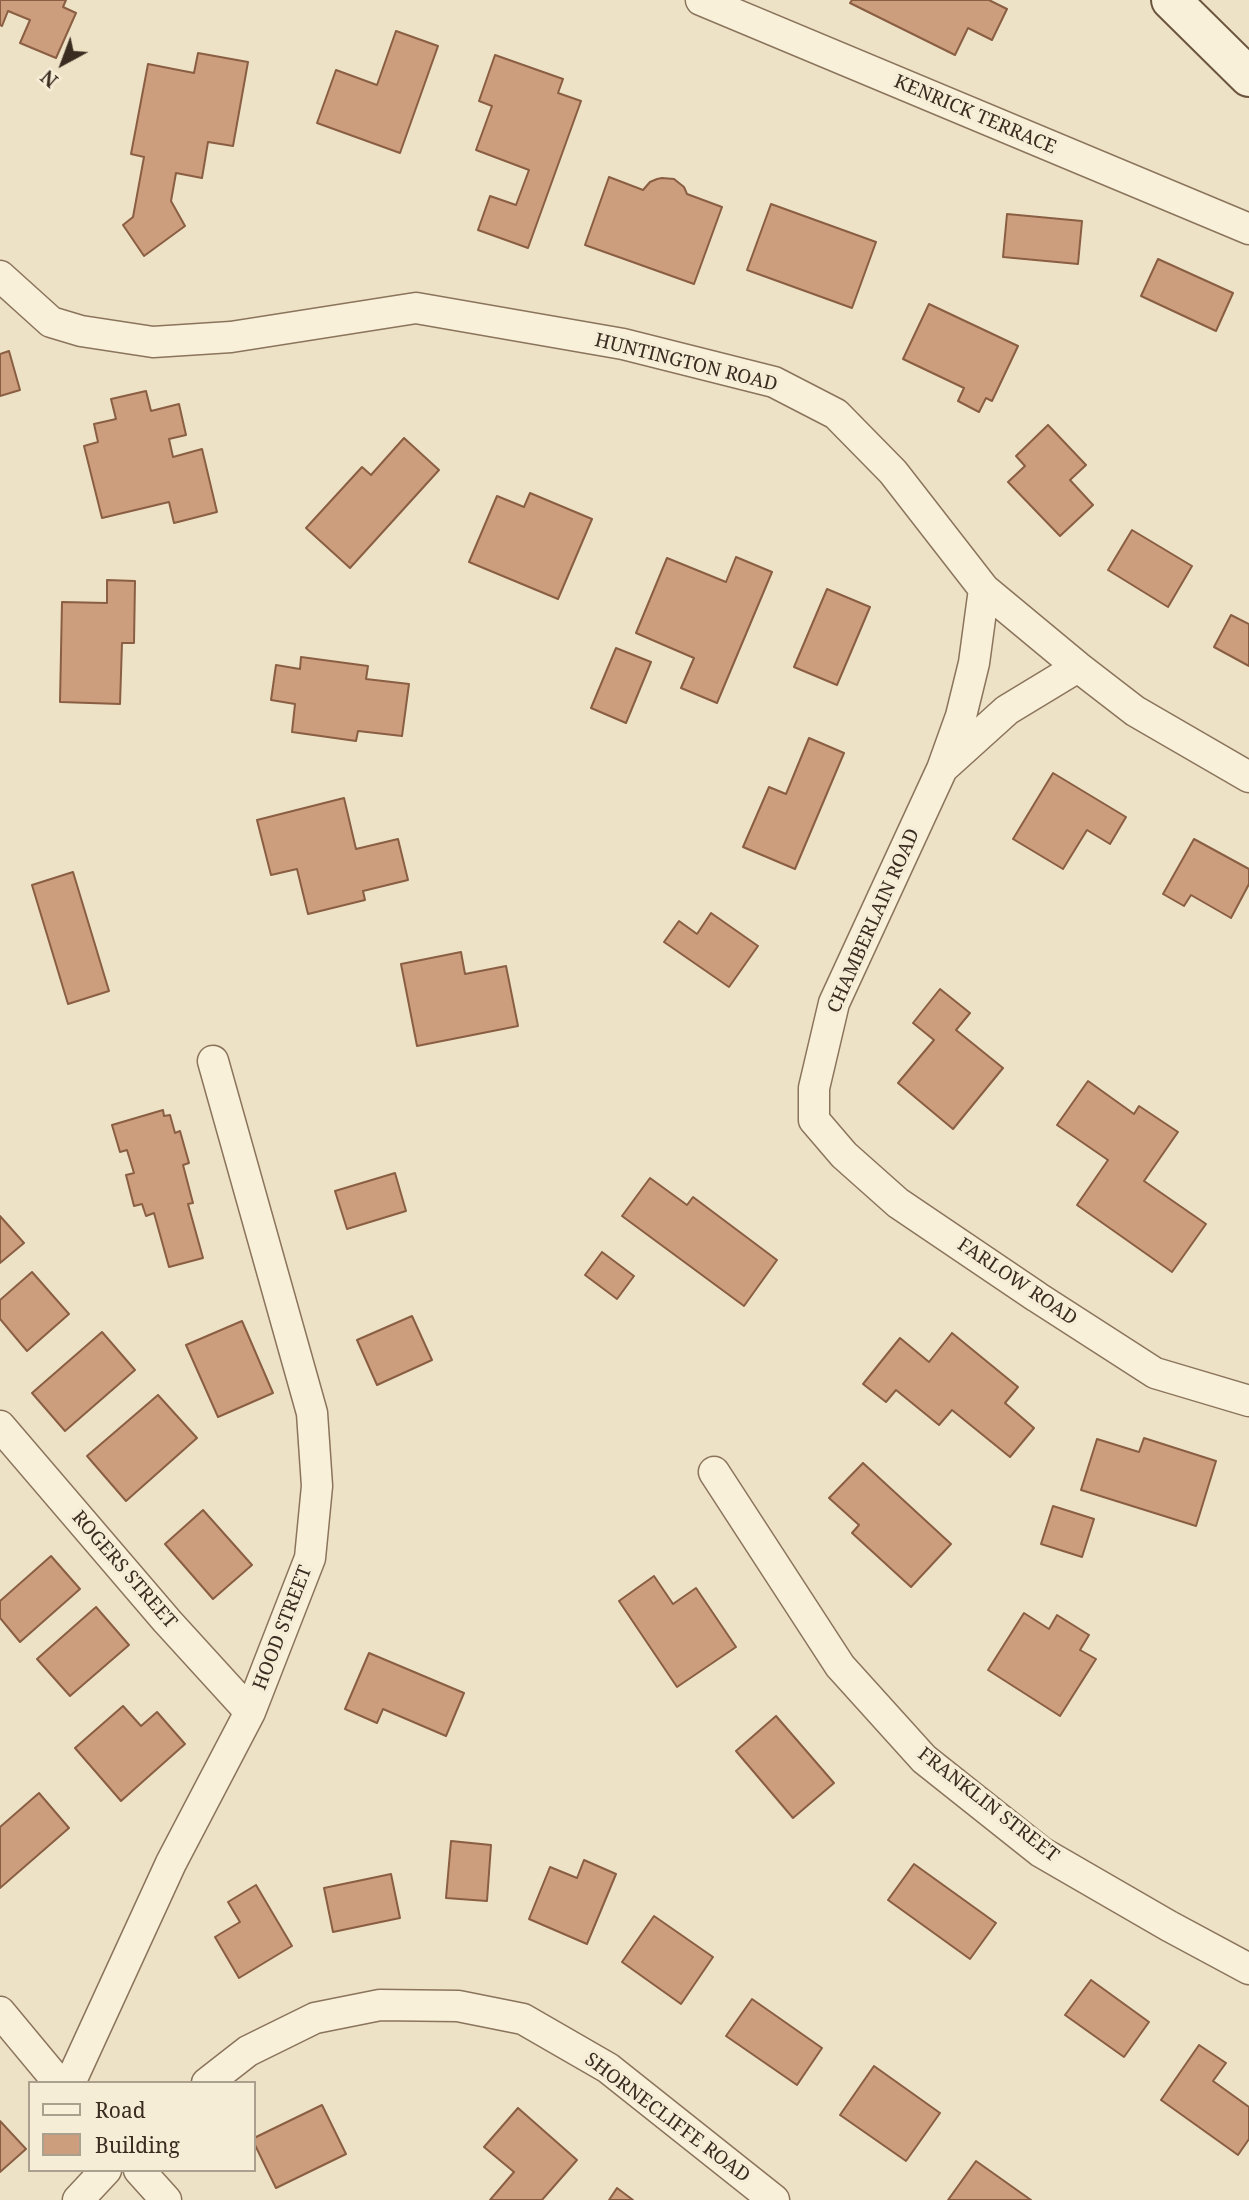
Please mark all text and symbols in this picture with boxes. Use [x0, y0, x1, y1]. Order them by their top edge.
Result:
north arrow [28, 28, 98, 98]
text: N [35, 64, 63, 94]
street label: KENRICK TERRACE [891, 71, 1059, 159]
street label: HUNTINGTON ROAD [592, 329, 780, 397]
street label: CHAMBERLAIN ROAD [823, 825, 925, 1017]
street label: FARLOW ROAD [953, 1234, 1081, 1330]
street label: ROGERS STREET [67, 1506, 181, 1634]
street label: HOOD STREET [249, 1563, 317, 1693]
street label: FRANKLIN STREET [913, 1743, 1063, 1867]
street label: SHORNECLIFFE ROAD [580, 2048, 754, 2188]
legend [28, 2081, 256, 2172]
text: Road [95, 2096, 146, 2124]
text: Building [95, 2131, 180, 2159]

